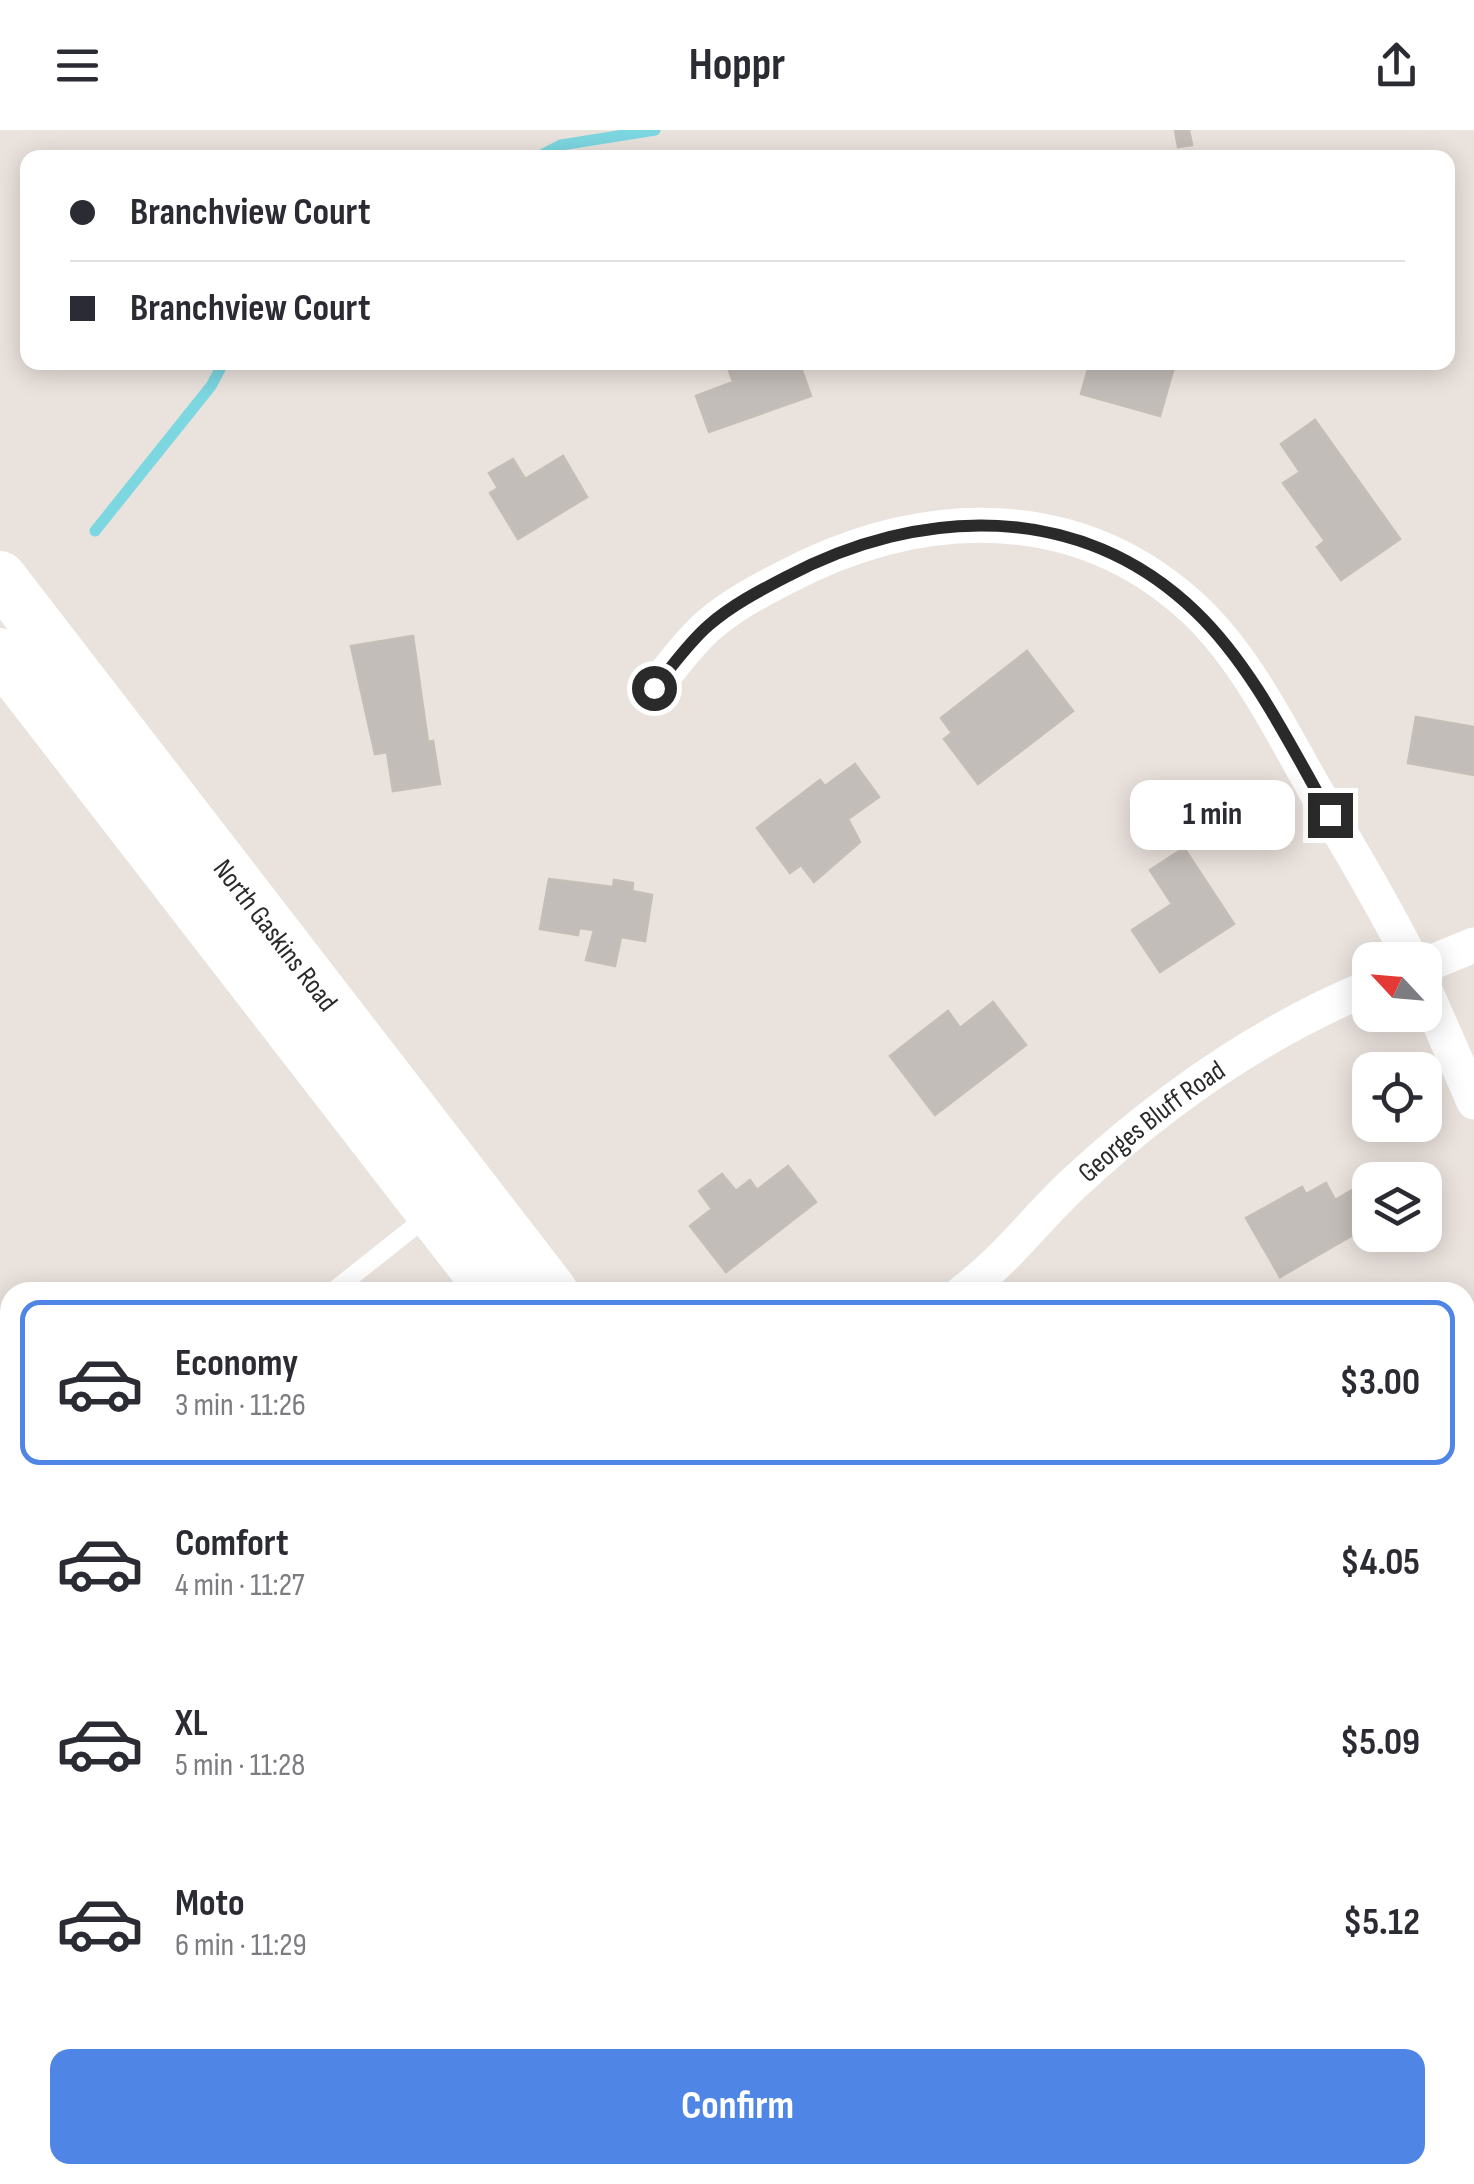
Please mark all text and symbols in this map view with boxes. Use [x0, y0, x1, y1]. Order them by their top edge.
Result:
icon: menu [50, 38, 105, 93]
text: Hoppr [689, 38, 785, 93]
icon: share [1369, 38, 1424, 93]
text: Branchview Court [130, 190, 370, 235]
text: Branchview Court [130, 286, 370, 331]
route start [632, 666, 677, 711]
callout: 1 min [1130, 780, 1295, 850]
route end [1308, 793, 1353, 838]
text: 1 min [1183, 795, 1242, 834]
street label: North Gaskins Road [206, 853, 344, 1018]
north arrow [1352, 942, 1442, 1032]
map controls [1352, 942, 1442, 1252]
button: locate [1352, 1052, 1442, 1142]
street label: Georges Bluff Road [1072, 1054, 1231, 1189]
button: layers [1352, 1162, 1442, 1252]
icon: car [55, 1338, 145, 1428]
text: Economy [175, 1341, 298, 1386]
text: $3.00 [1340, 1360, 1420, 1405]
text: 3 min · 11:26 [175, 1386, 306, 1425]
icon: car [55, 1518, 145, 1608]
text: Comfort [175, 1521, 289, 1566]
text: $4.05 [1340, 1540, 1420, 1585]
text: 4 min · 11:27 [175, 1566, 305, 1605]
icon: car [55, 1698, 145, 1788]
text: XL [175, 1701, 208, 1746]
text: $5.09 [1340, 1720, 1420, 1765]
text: 5 min · 11:28 [175, 1746, 305, 1785]
icon: car [55, 1878, 145, 1968]
text: Moto [175, 1881, 245, 1926]
text: $5.12 [1343, 1900, 1420, 1945]
text: 6 min · 11:29 [175, 1926, 307, 1965]
button: Confirm [50, 2049, 1425, 2164]

